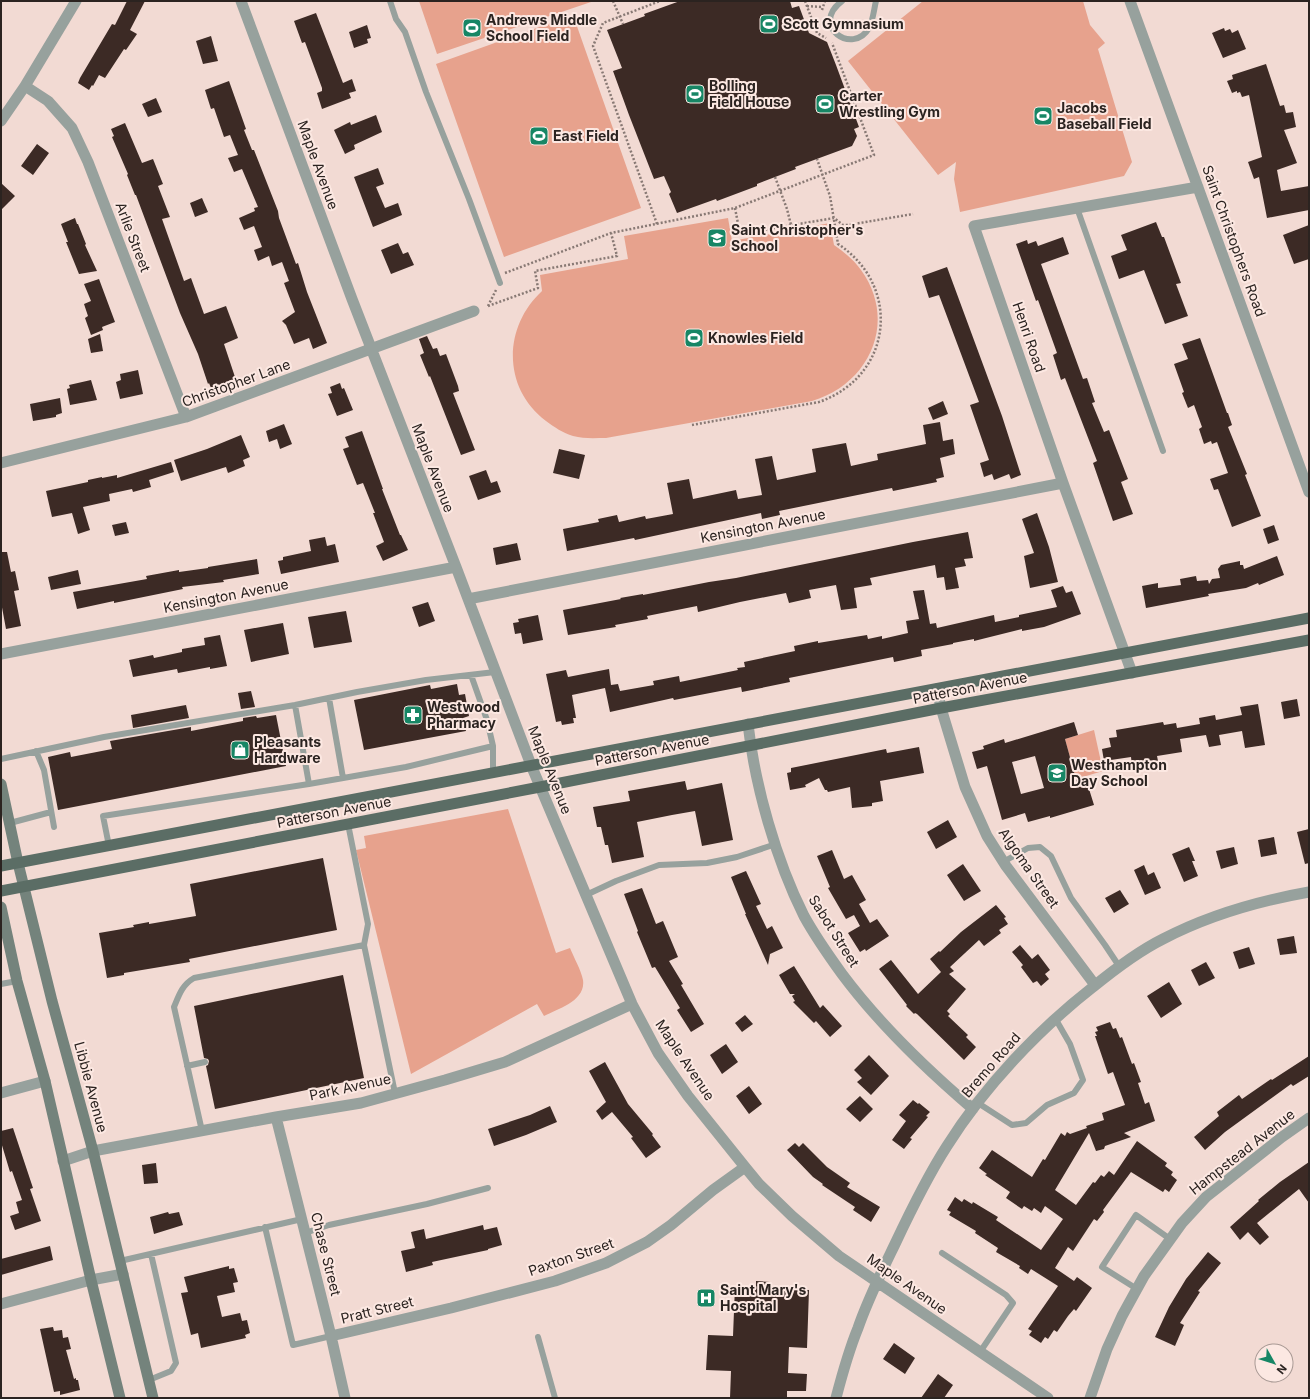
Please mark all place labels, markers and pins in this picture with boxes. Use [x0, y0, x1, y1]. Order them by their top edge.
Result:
place label: Andrews Middle School Field [486, 11, 597, 44]
sports icon: Scott Gymnasium [758, 13, 780, 35]
place label: Scott Gymnasium [783, 15, 904, 32]
sports icon: Andrews Middle School Field [461, 17, 483, 39]
place label: Bolling Field House [709, 77, 789, 110]
sports icon: Bolling Field House [684, 83, 706, 105]
place label: Carter Wrestling Gym [839, 87, 940, 120]
sports icon: Carter Wrestling Gym [814, 93, 836, 115]
place label: Jacobs Baseball Field [1057, 99, 1152, 132]
sports icon: Jacobs Baseball Field [1032, 105, 1054, 127]
sports icon: East Field [528, 125, 550, 147]
place label: East Field [553, 127, 619, 144]
place label: Saint Christopher's School [731, 221, 864, 254]
school or university icon: Saint Christopher's School [706, 227, 728, 249]
sports icon: Knowles Field [683, 327, 705, 349]
place label: Knowles Field [708, 329, 803, 346]
place label: Westwood Pharmacy [427, 698, 500, 731]
pharmacy icon: Westwood Pharmacy [402, 704, 424, 726]
place label: Pleasants Hardware [254, 733, 321, 766]
shop icon: Pleasants Hardware [229, 739, 251, 761]
place label: Westhampton Day School [1071, 756, 1167, 789]
school or university icon: Westhampton Day School [1046, 762, 1068, 784]
place label: Saint Mary's Hospital [720, 1281, 806, 1314]
hospital icon: Saint Mary's Hospital [695, 1287, 717, 1309]

